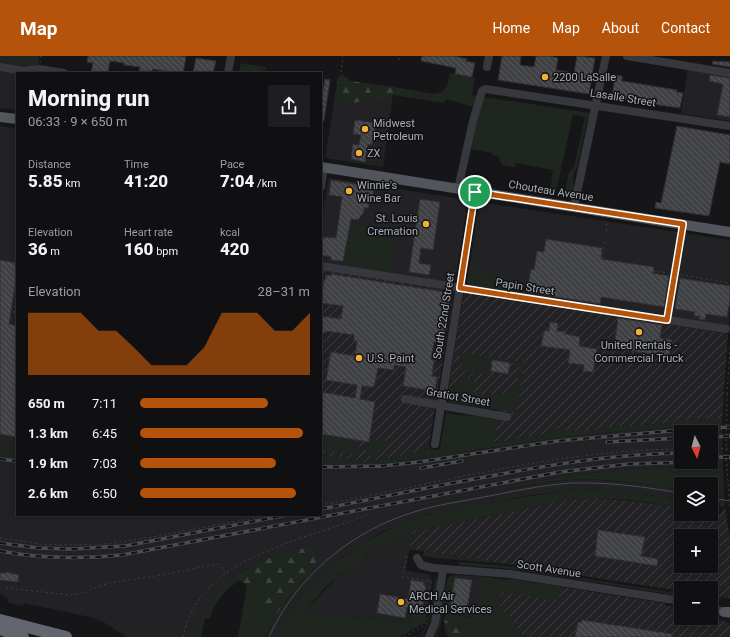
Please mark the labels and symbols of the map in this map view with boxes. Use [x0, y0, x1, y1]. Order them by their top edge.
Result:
place label: 2200 LaSalle [553, 71, 616, 84]
marker: 2200 LaSalle [540, 72, 550, 82]
street label: Lasalle Street [589, 86, 657, 110]
place label: Midwest Petroleum [373, 117, 423, 143]
marker: Midwest Petroleum [360, 124, 370, 134]
place label: ZX [367, 147, 381, 160]
marker: ZX [354, 148, 364, 158]
pin [458, 175, 492, 209]
street label: Chouteau Avenue [508, 178, 595, 204]
place label: Winnie's Wine Bar [357, 179, 401, 205]
marker: Winnie's Wine Bar [344, 186, 354, 196]
place label: St. Louis Cremation [367, 212, 418, 238]
marker: St. Louis Cremation [421, 219, 431, 229]
street label: South 22nd Street [431, 271, 457, 360]
street label: Papin Street [495, 276, 556, 298]
marker: United Rentals - Commercial Truck [634, 327, 644, 337]
place label: United Rentals - Commercial Truck [594, 339, 684, 365]
place label: U.S. Paint [367, 352, 415, 365]
marker: U.S. Paint [354, 353, 364, 363]
street label: Gratiot Street [425, 385, 491, 409]
north arrow [674, 425, 718, 469]
street label: Scott Avenue [516, 558, 582, 580]
place label: ARCH Air Medical Services [409, 590, 492, 616]
marker: ARCH Air Medical Services [396, 597, 406, 607]

